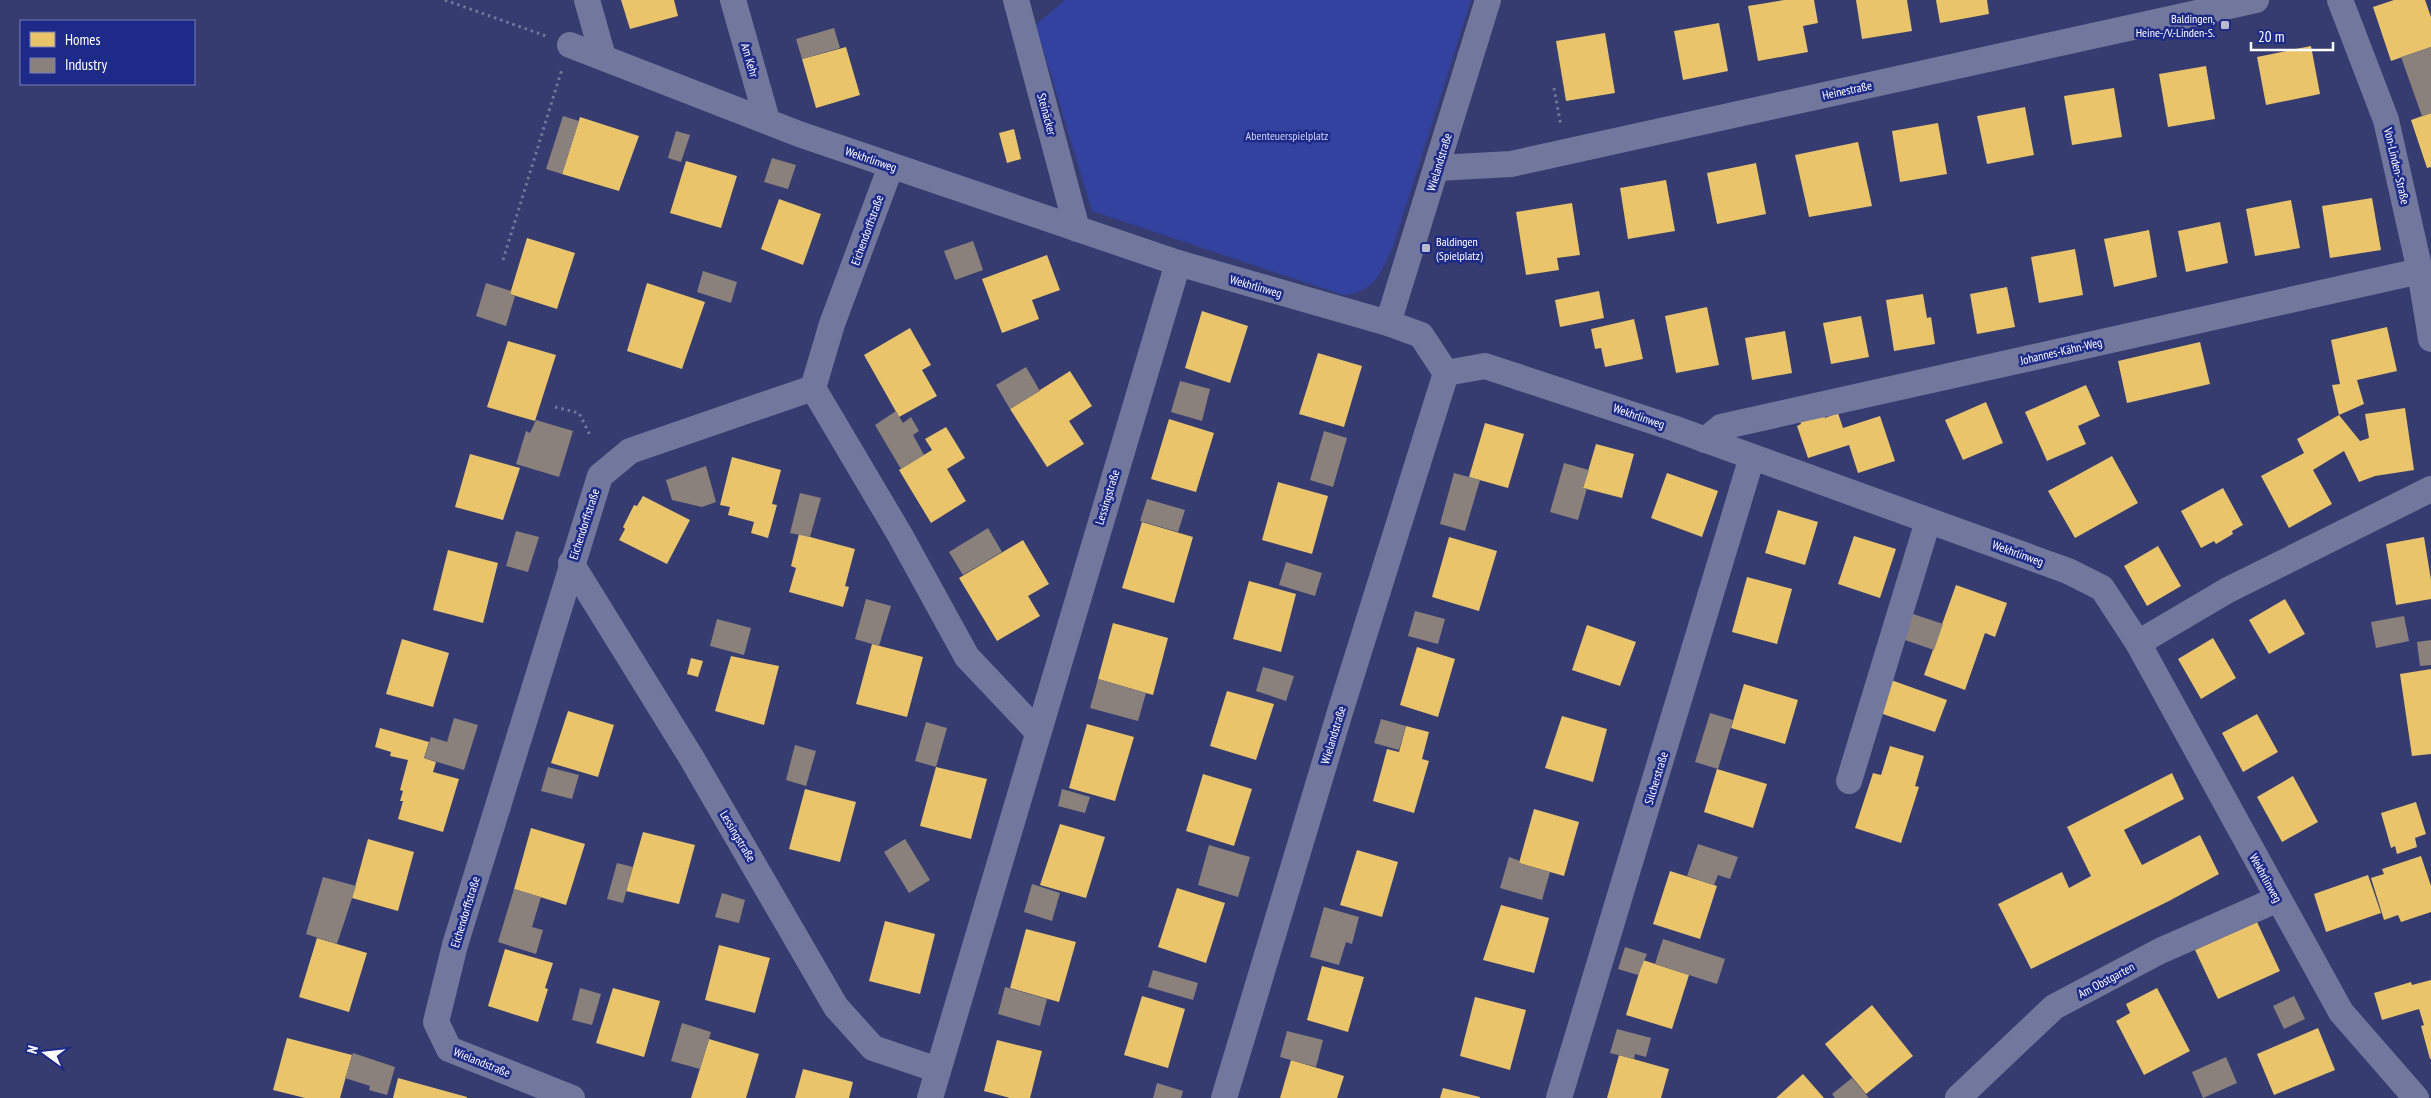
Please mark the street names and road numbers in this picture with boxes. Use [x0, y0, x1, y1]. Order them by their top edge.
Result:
street label: Am Kehr [738, 41, 762, 80]
street label: Heinestraße [1821, 77, 1873, 103]
street label: Steinäcker [1034, 91, 1060, 137]
street label: Von-Linden-Straße [2381, 125, 2413, 206]
street label: Wielandstraße [1423, 131, 1455, 193]
street label: Wekhrlinweg [843, 143, 899, 175]
street label: Eichendorffstraße [847, 193, 887, 267]
street label: Wekhrlinweg [1228, 271, 1284, 301]
street label: Johannes-Kähn-Weg [2018, 334, 2103, 368]
street label: Wekhrlinweg [1611, 400, 1667, 432]
street label: Lessingstraße [1092, 468, 1122, 526]
street label: Eichendorffstraße [565, 487, 603, 561]
street label: Wekhrlinweg [1990, 537, 2046, 569]
street label: Wielandstraße [1317, 704, 1349, 766]
street label: Silcherstraße [1641, 750, 1671, 806]
street label: Lessingstraße [717, 808, 759, 864]
street label: Wekhrlinweg [2246, 851, 2286, 905]
street label: Eichendorffstraße [447, 875, 483, 949]
street label: Am Obstgarten [2075, 959, 2137, 1001]
street label: Wielandstraße [451, 1044, 513, 1080]

